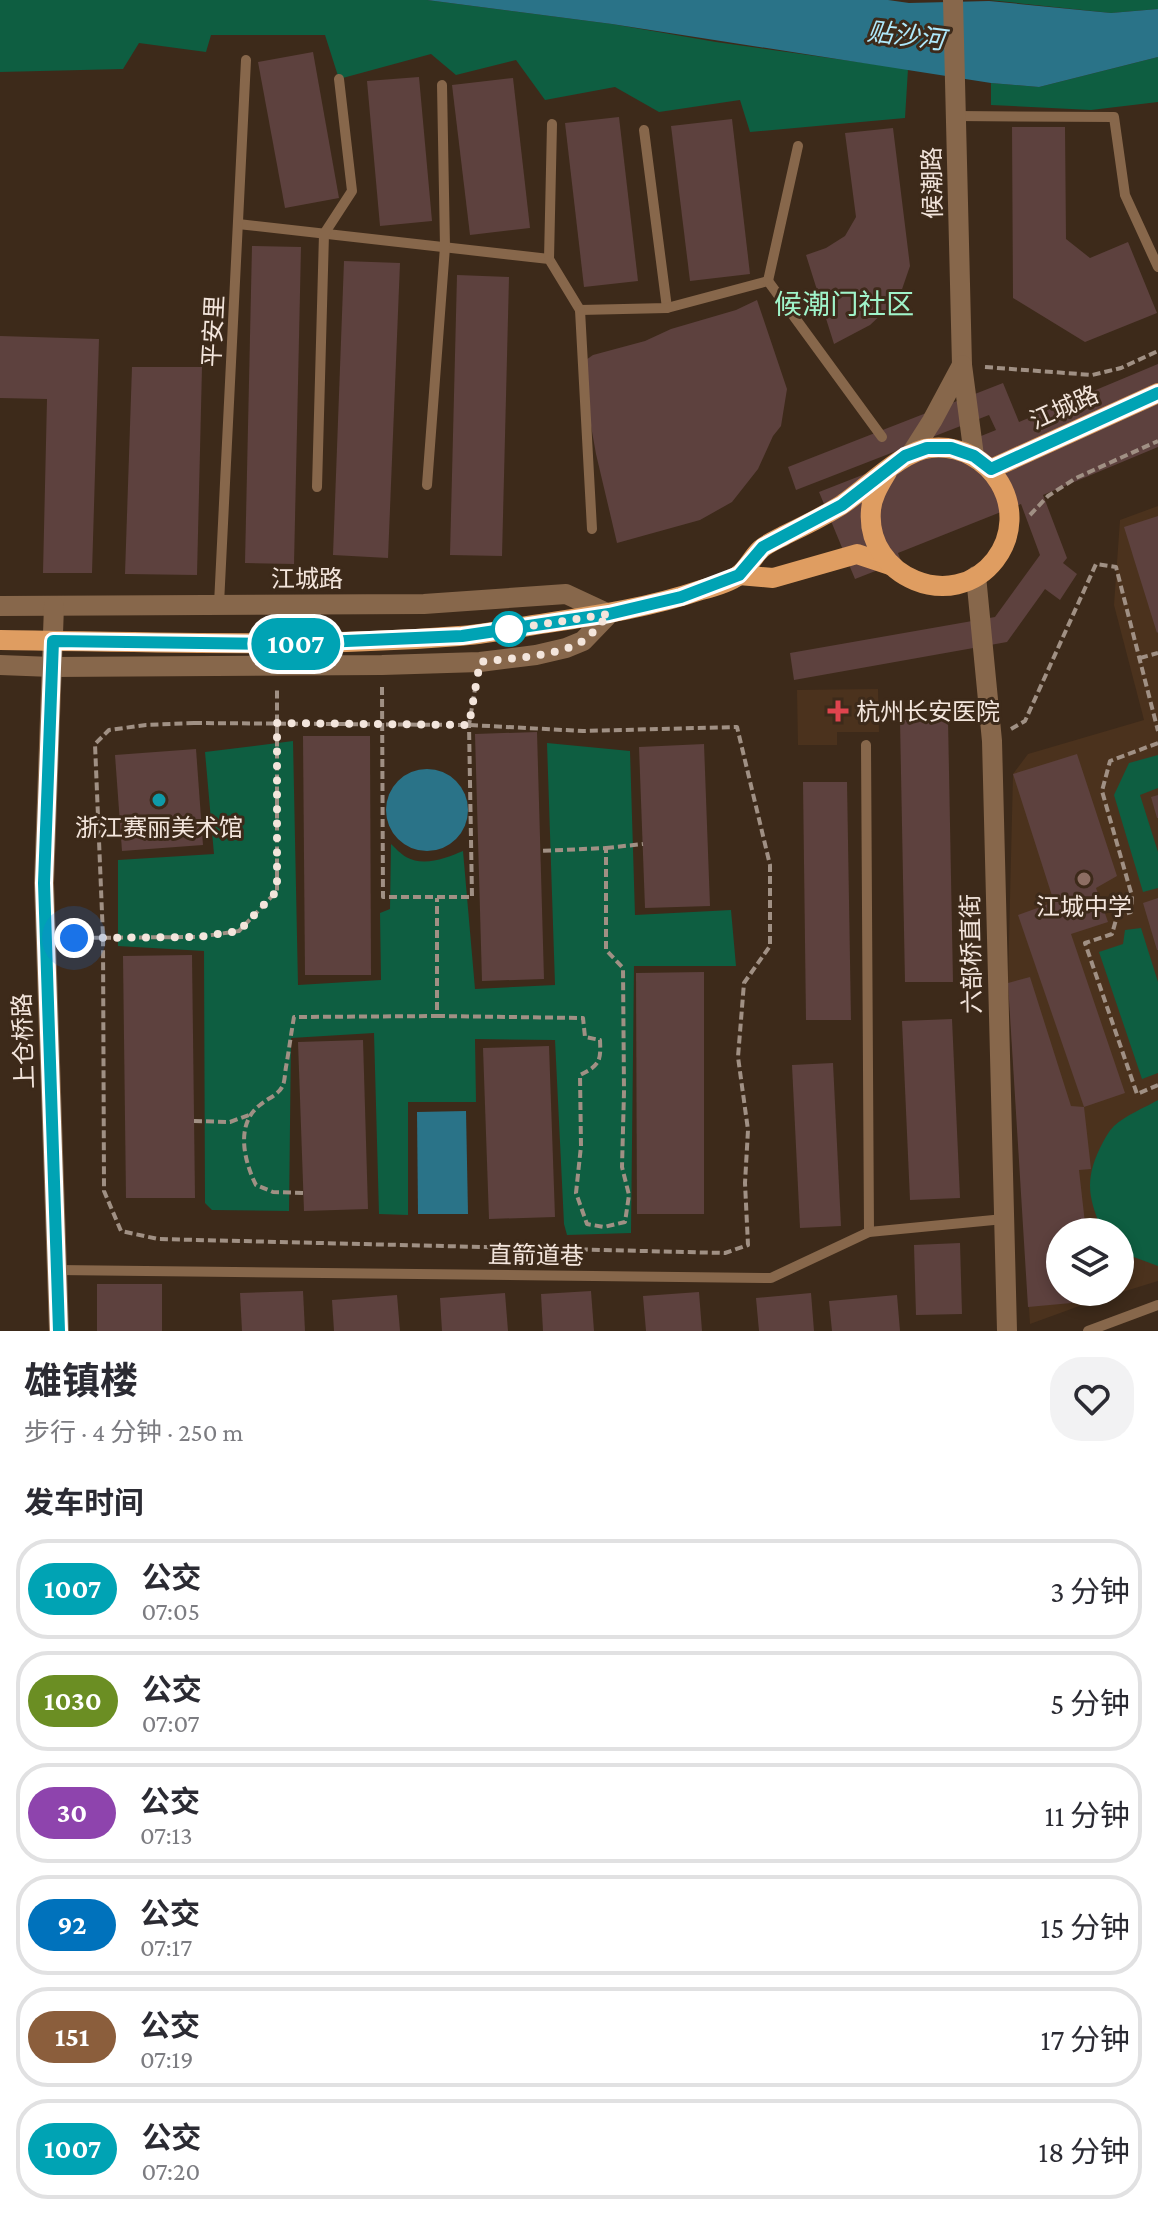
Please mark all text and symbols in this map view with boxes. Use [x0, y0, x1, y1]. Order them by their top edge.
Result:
water label: 贴沙河 [866, 17, 951, 56]
street label: 候潮路 [918, 147, 946, 219]
district label: 候潮门社区 [774, 289, 914, 320]
street label: 平安里 [198, 294, 228, 368]
street label: 江城路 [1026, 380, 1102, 434]
street label: 江城路 [271, 565, 343, 592]
unlabelled marker [492, 612, 526, 646]
line badge: 1007 [240, 618, 352, 670]
text: 1007 [267, 628, 325, 659]
place label: 杭州长安医院 [856, 698, 1000, 725]
marker: 杭州长安医院 [827, 700, 849, 722]
marker: 浙江赛丽美术馆 [150, 791, 168, 809]
place label: 浙江赛丽美术馆 [75, 814, 243, 841]
marker: 江城中学 [1075, 870, 1093, 888]
place label: 江城中学 [1036, 893, 1132, 920]
street label: 六部桥直街 [956, 894, 986, 1014]
your location [54, 918, 94, 958]
street label: 上仓桥路 [8, 993, 38, 1089]
map controls [1046, 1218, 1134, 1306]
button: layers [1046, 1218, 1134, 1306]
street label: 直箭道巷 [488, 1241, 584, 1269]
button: heart [1050, 1357, 1134, 1441]
text: 雄镇楼 [24, 1360, 138, 1402]
text: 步行 · 4 分钟 · 250 m [24, 1418, 243, 1447]
text: 发车时间 [24, 1486, 144, 1519]
text: 公交 [141, 1561, 201, 1594]
text: 1007 [44, 1573, 101, 1604]
text: 3 分钟 [1050, 1575, 1130, 1608]
text: 07:05 [141, 1597, 200, 1626]
text: 公交 [142, 1673, 202, 1706]
text: 1030 [44, 1685, 102, 1716]
text: 5 分钟 [1050, 1687, 1130, 1720]
text: 07:07 [142, 1709, 199, 1738]
text: 公交 [140, 1785, 200, 1818]
text: 30 [57, 1797, 87, 1828]
text: 11 分钟 [1044, 1799, 1130, 1832]
text: 07:13 [140, 1821, 193, 1850]
text: 公交 [140, 1897, 200, 1930]
text: 92 [57, 1909, 87, 1940]
text: 15 分钟 [1040, 1911, 1130, 1944]
text: 07:17 [140, 1933, 192, 1962]
text: 公交 [140, 2009, 200, 2042]
text: 151 [55, 2021, 89, 2052]
text: 17 分钟 [1041, 2023, 1130, 2056]
text: 07:19 [140, 2045, 193, 2074]
text: 公交 [141, 2121, 201, 2154]
text: 1007 [44, 2133, 101, 2164]
text: 18 分钟 [1038, 2135, 1130, 2168]
text: 07:20 [141, 2157, 200, 2186]

